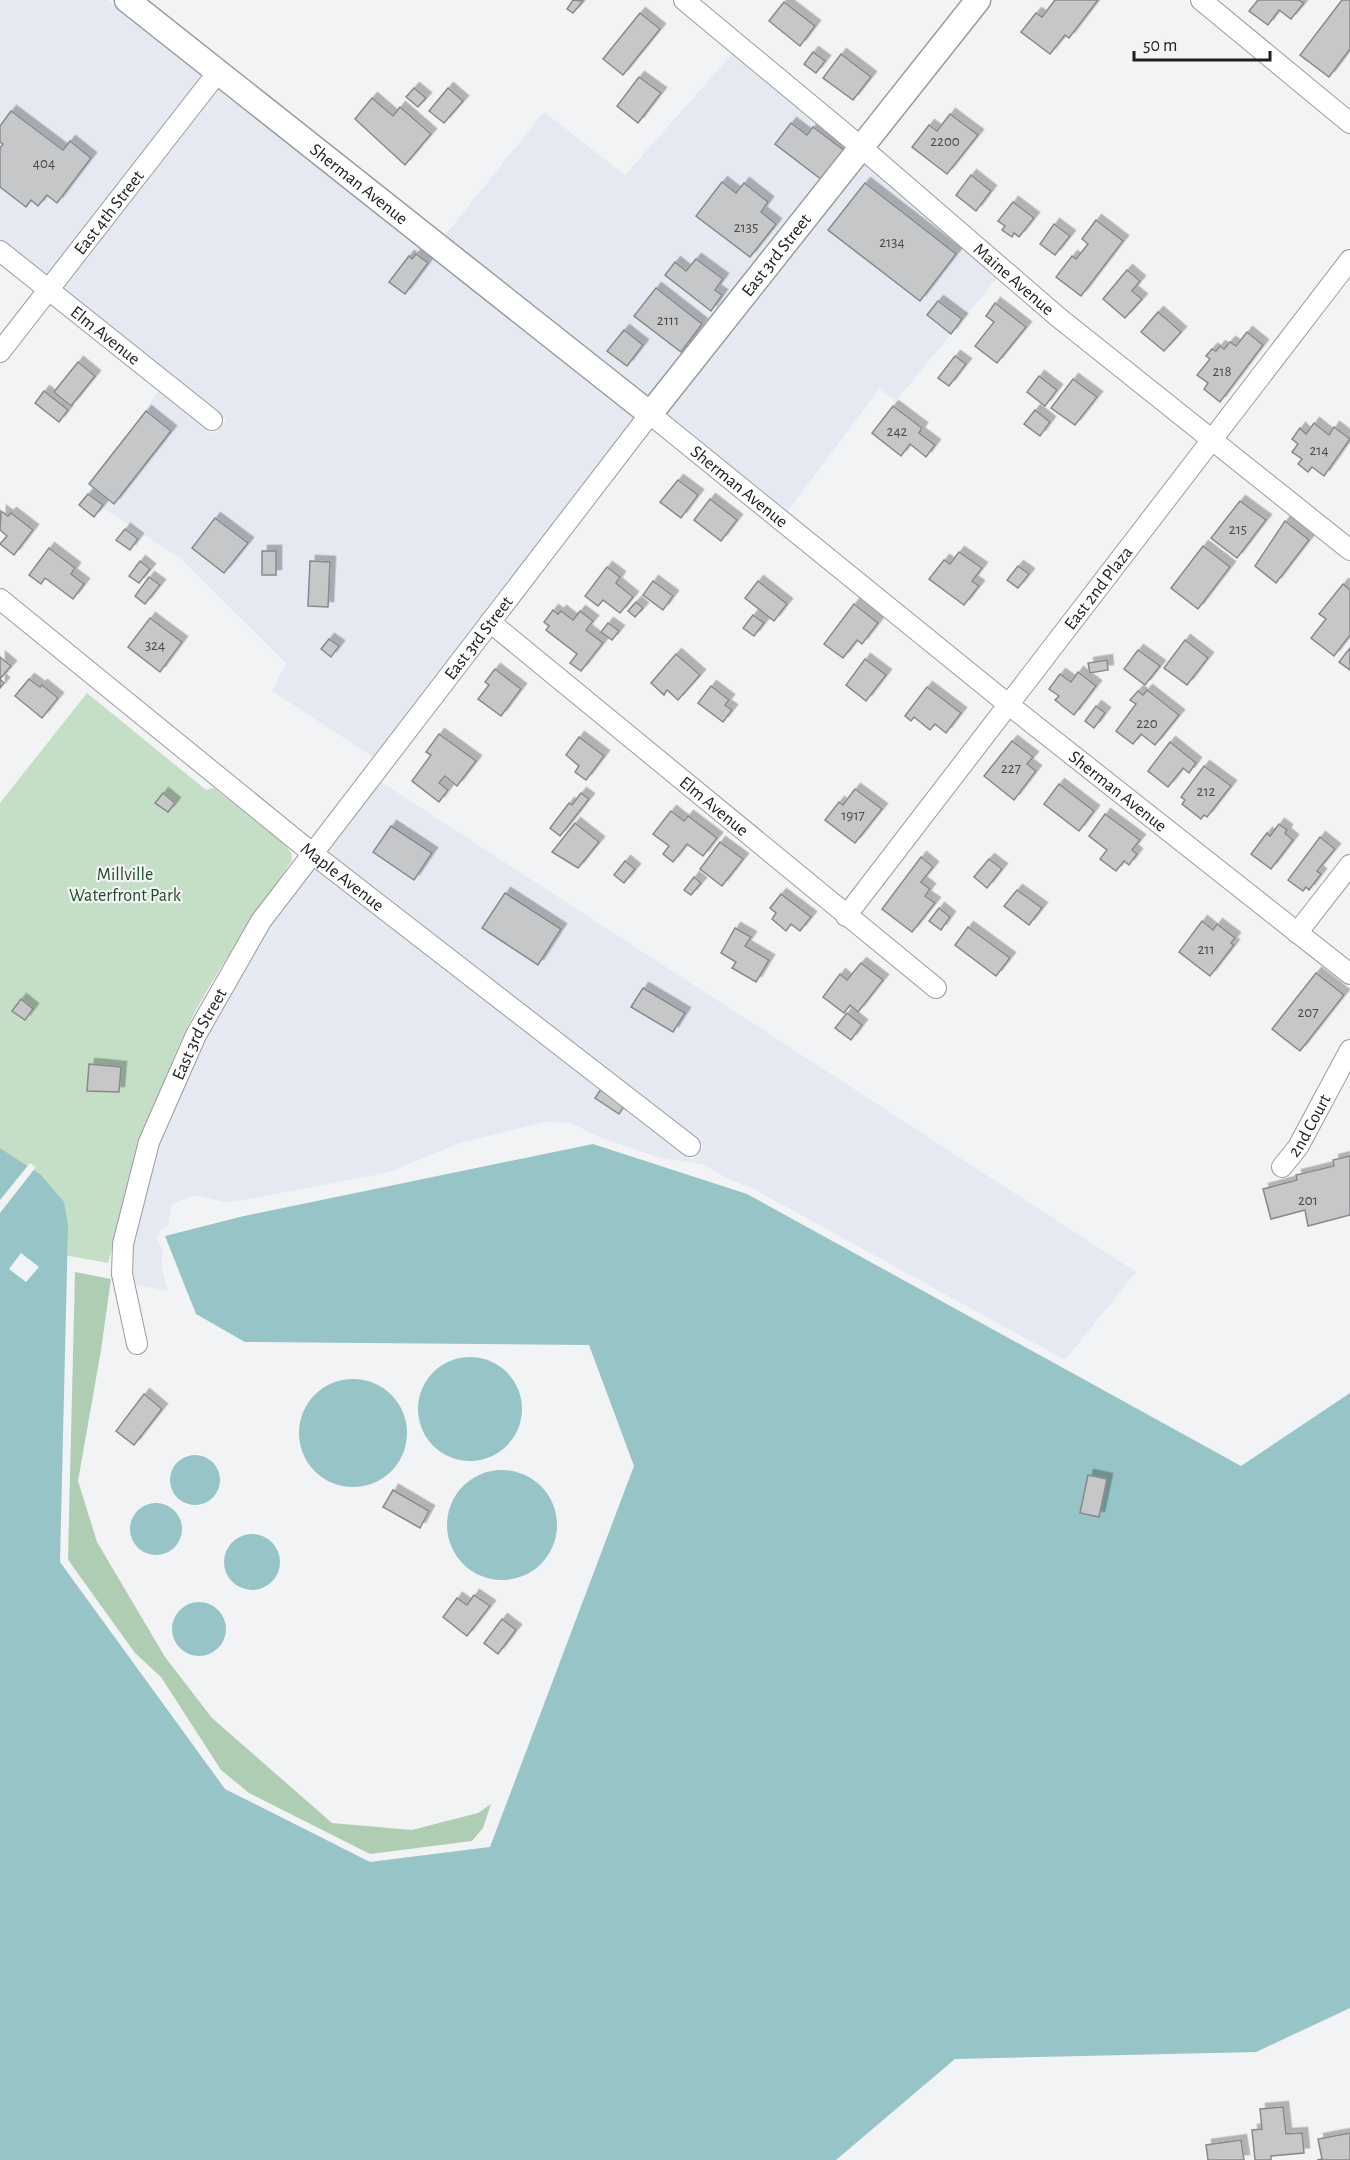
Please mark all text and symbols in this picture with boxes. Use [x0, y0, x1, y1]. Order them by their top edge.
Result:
scale bar [1134, 24, 1270, 62]
text: 50 m [1143, 37, 1177, 55]
house number: 2200 [930, 134, 960, 149]
street label: Sherman Avenue [306, 140, 411, 229]
house number: 404 [33, 156, 55, 171]
street label: East 4th Street [71, 167, 148, 258]
street label: East 3rd Street [739, 211, 815, 300]
house number: 2135 [734, 220, 758, 235]
house number: 2134 [879, 235, 905, 250]
street label: Maine Avenue [970, 240, 1057, 319]
street label: Elm Avenue [67, 303, 143, 369]
house number: 2111 [657, 313, 679, 328]
house number: 218 [1212, 364, 1232, 379]
house number: 242 [887, 424, 908, 439]
street label: Sherman Avenue [687, 443, 791, 532]
house number: 214 [1309, 443, 1329, 458]
house number: 215 [1229, 522, 1247, 537]
street label: East 2nd Plaza [1061, 543, 1137, 633]
street label: East 3rd Street [442, 593, 517, 683]
house number: 324 [145, 638, 165, 653]
house number: 220 [1136, 716, 1158, 731]
street label: Sherman Avenue [1065, 748, 1170, 836]
house number: 227 [1001, 761, 1021, 776]
street label: Elm Avenue [676, 773, 751, 840]
house number: 212 [1197, 784, 1216, 799]
house number: 1917 [841, 808, 865, 823]
street label: Maple Avenue [297, 840, 387, 915]
park label: Millville Waterfront Park [69, 866, 182, 905]
house number: 211 [1197, 942, 1215, 957]
street label: East 3rd Street [169, 985, 231, 1083]
house number: 207 [1297, 1005, 1319, 1020]
street label: 2nd Court [1286, 1091, 1335, 1161]
house number: 201 [1298, 1193, 1318, 1208]

